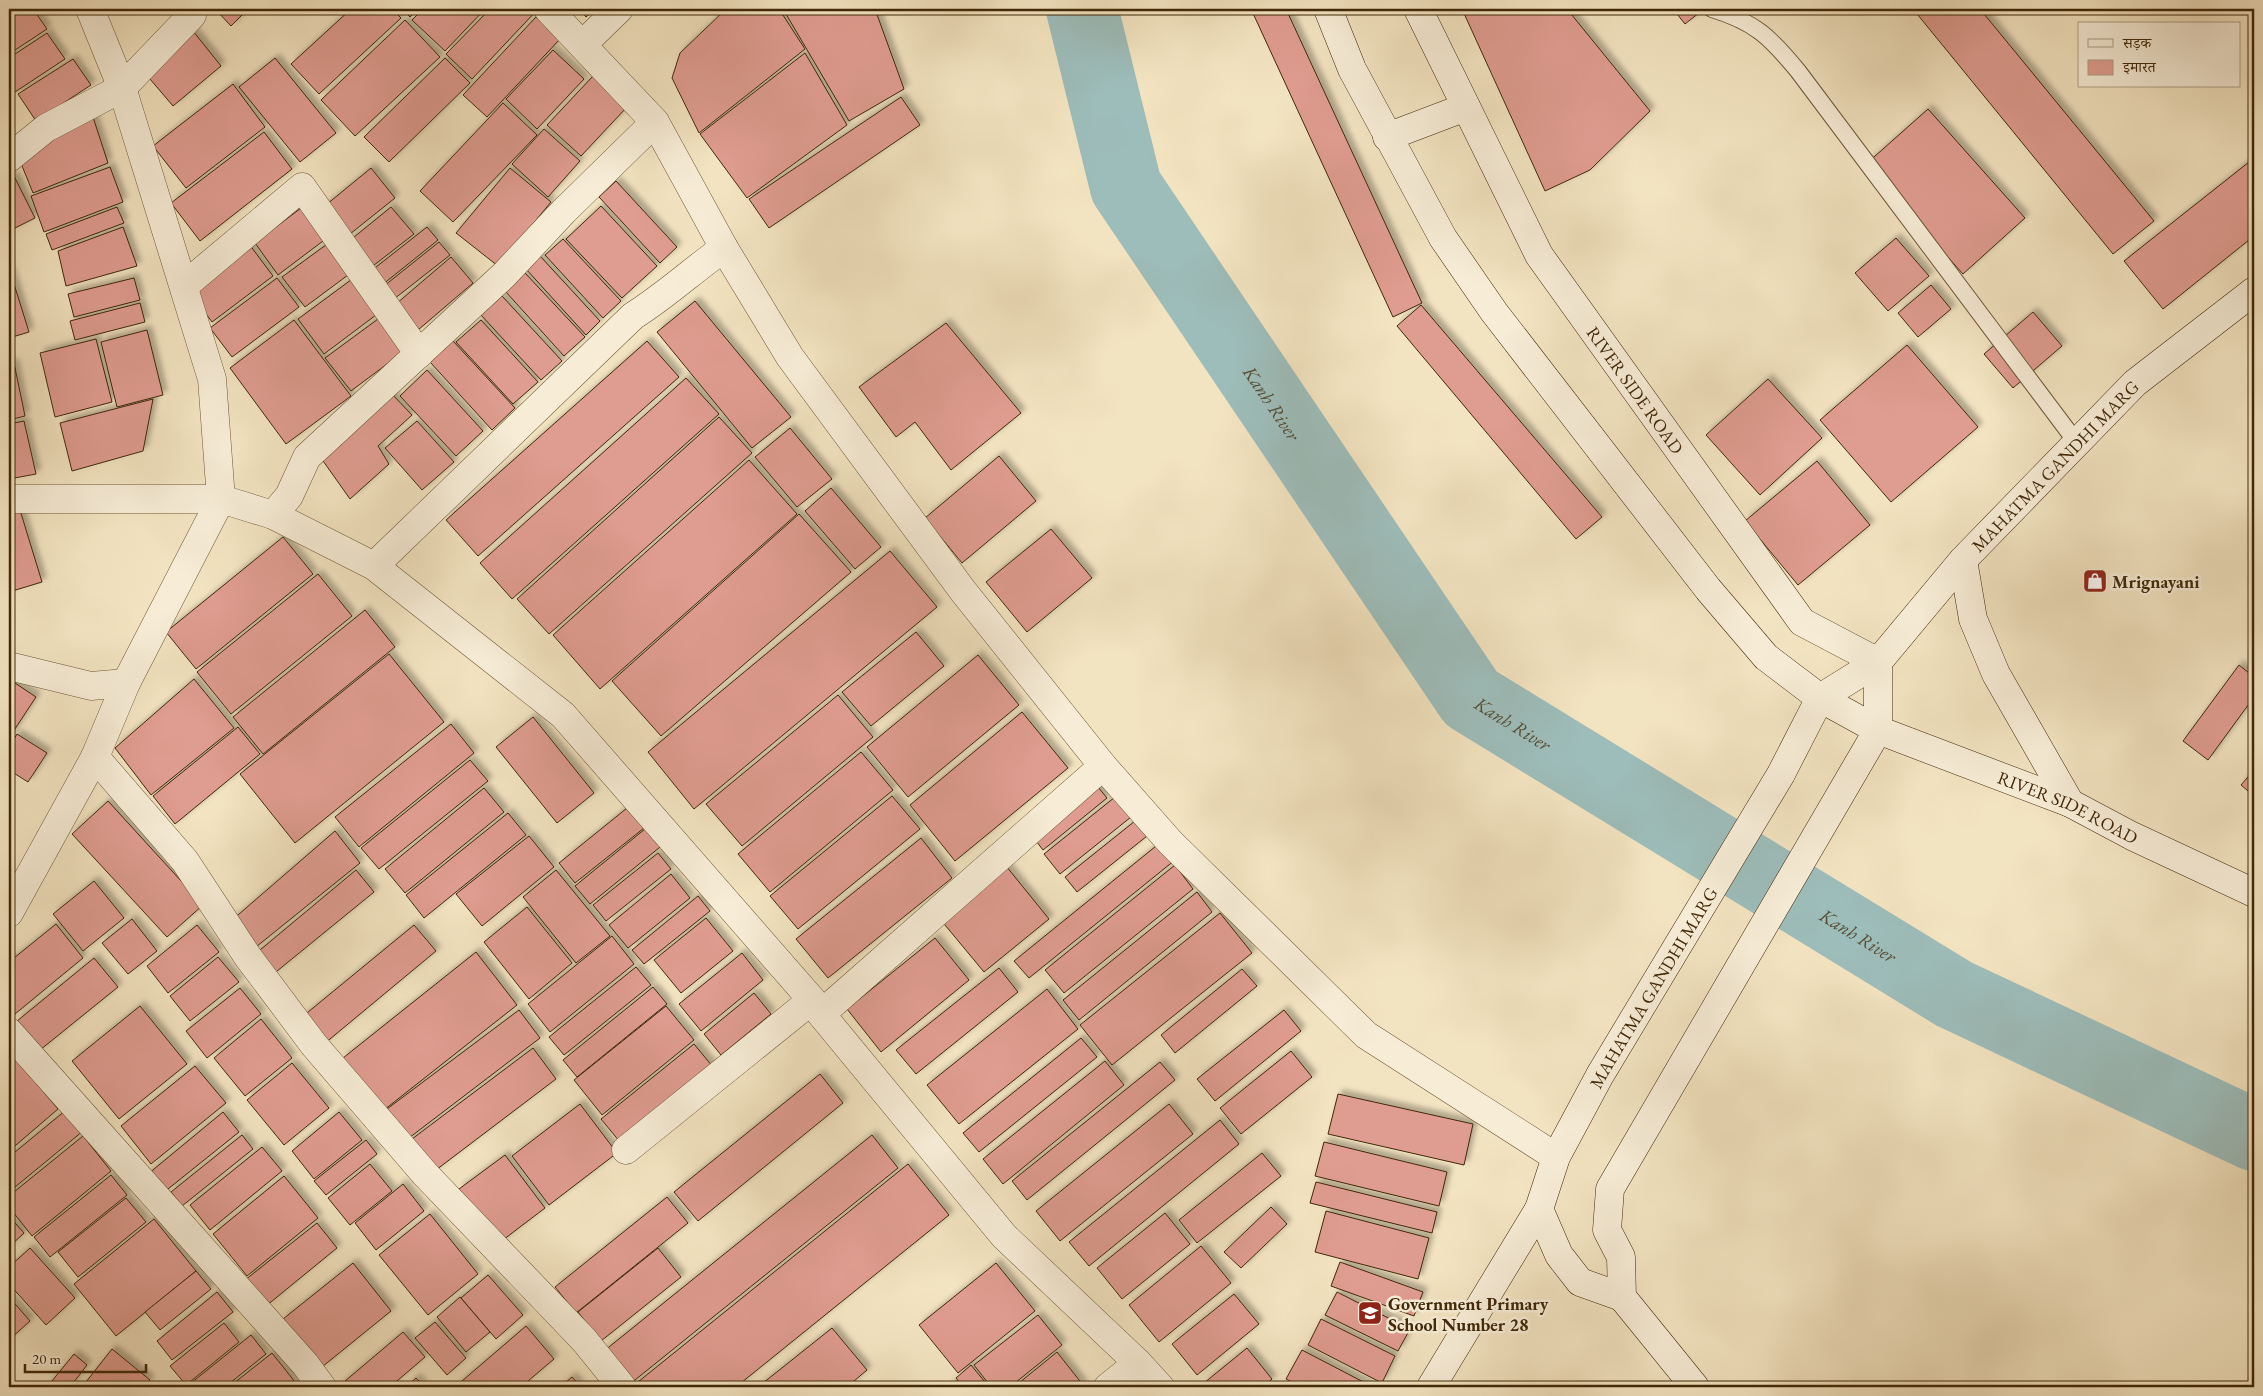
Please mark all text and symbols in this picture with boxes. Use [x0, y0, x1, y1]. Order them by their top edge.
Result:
legend [2078, 22, 2240, 88]
text: सड़क [2122, 33, 2152, 52]
text: इमारत [2122, 57, 2157, 76]
street label: RIVER SIDE ROAD [1582, 321, 1689, 458]
water label: Kanh River [1237, 360, 1306, 446]
street label: MAHATMA GANDHI MARG [1966, 375, 2143, 556]
shop icon: Mrignayani [2082, 568, 2108, 594]
place label: Mrignayani [2112, 570, 2200, 593]
water label: Kanh River [1469, 690, 1556, 757]
street label: RIVER SIDE ROAD [1995, 765, 2142, 849]
street label: MAHATMA GANDHI MARG [1584, 883, 1722, 1092]
water label: Kanh River [1814, 902, 1902, 969]
place label: Government Primary School Number 28 [1388, 1292, 1549, 1336]
school or university icon: Government Primary School Number 28 [1357, 1300, 1383, 1326]
scale bar [25, 1341, 146, 1373]
text: 20 m [32, 1349, 61, 1368]

